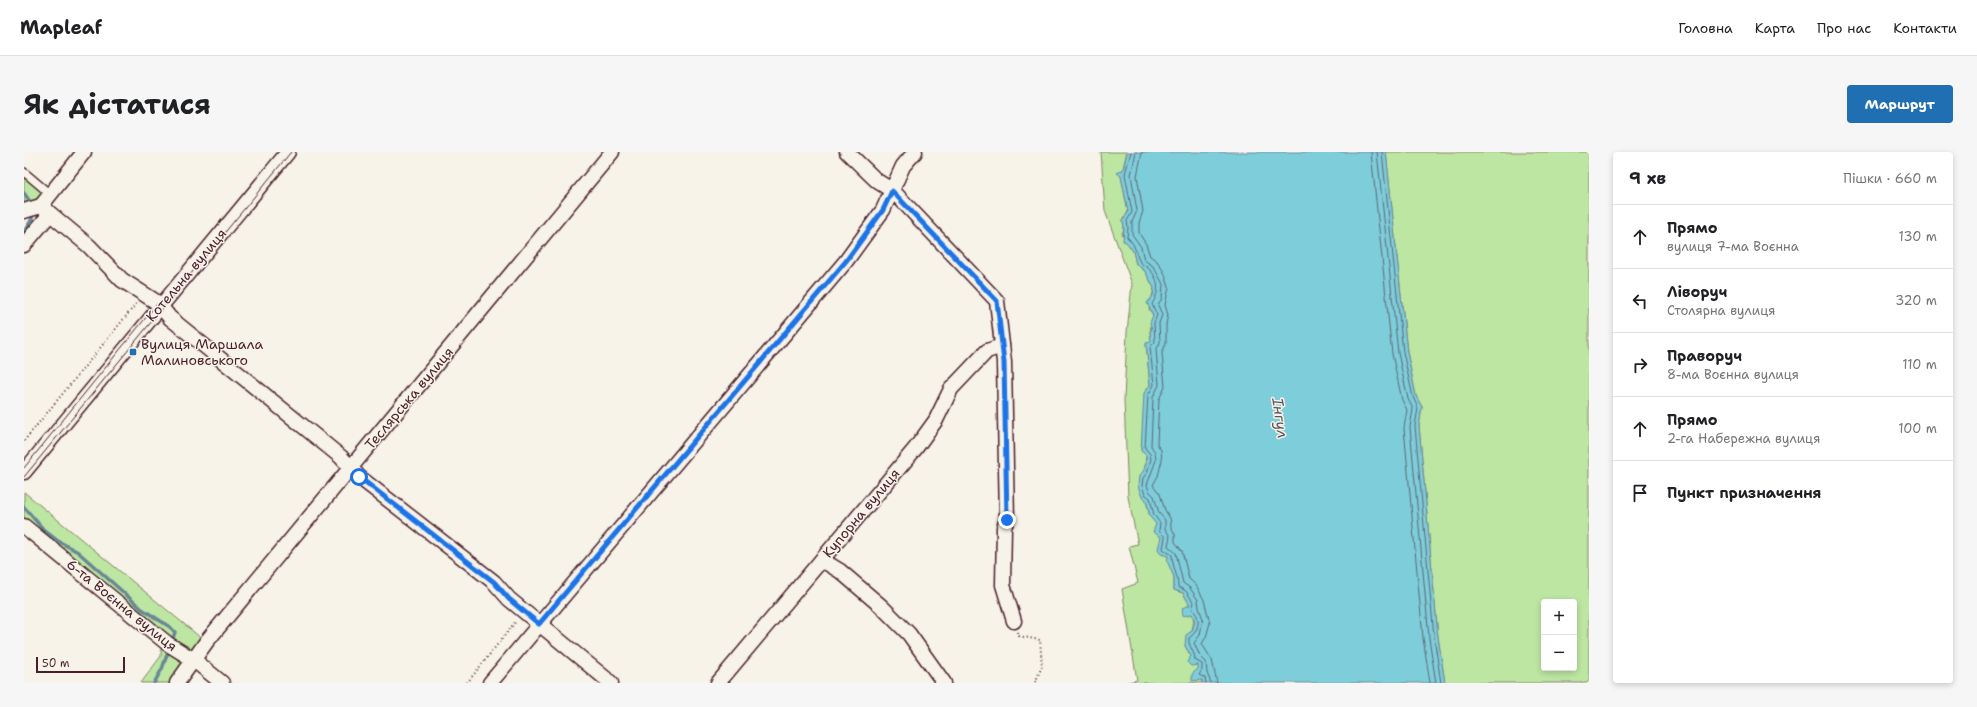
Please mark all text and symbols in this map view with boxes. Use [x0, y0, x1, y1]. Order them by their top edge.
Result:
text: Mapleaf [20, 15, 102, 40]
text: Головна [1678, 19, 1733, 37]
text: Карта [1755, 19, 1795, 37]
text: Про нас [1817, 19, 1871, 37]
text: Контакти [1893, 19, 1957, 37]
text: Як дістатися [24, 85, 211, 123]
button: Маршрут [1847, 85, 1953, 123]
text: 9 хв [1629, 167, 1666, 189]
text: Пішки · 660 m [1843, 170, 1937, 187]
text: Прямо [1667, 218, 1717, 238]
street label: Котельна вулиця [142, 225, 230, 325]
icon: ahead [1629, 226, 1651, 248]
text: 130 m [1899, 228, 1937, 245]
text: вулиця 7-ма Воєнна [1667, 238, 1799, 255]
text: Ліворуч [1667, 282, 1727, 302]
icon: left [1629, 290, 1651, 312]
text: 320 m [1895, 292, 1937, 309]
text: Столярна вулиця [1667, 302, 1775, 319]
place label: Вулиця Маршала Малиновського [141, 335, 263, 369]
street label: Теслярська вулиця [361, 343, 457, 453]
text: Праворуч [1667, 346, 1742, 366]
marker: Вулиця Маршала Малиновського [128, 347, 138, 357]
icon: right [1629, 354, 1651, 376]
text: 110 m [1902, 356, 1937, 373]
text: 8-ма Воєнна вулиця [1667, 366, 1799, 383]
water label: Інгул [1267, 396, 1293, 439]
text: Прямо [1667, 410, 1717, 430]
icon: ahead [1629, 418, 1651, 440]
text: 100 m [1898, 420, 1937, 437]
text: 2-га Набережна вулиця [1667, 430, 1820, 447]
street label: Купорна вулиця [818, 465, 904, 561]
route start [350, 468, 368, 486]
icon: arrive [1629, 482, 1651, 504]
text: Пункт призначення [1667, 483, 1822, 503]
route end [998, 511, 1016, 529]
street label: 6-та Воєнна вулиця [63, 555, 181, 655]
map controls [1541, 599, 1577, 671]
button: + [1541, 599, 1577, 635]
button: − [1541, 635, 1577, 671]
scale bar [36, 655, 125, 674]
text: 50 m [42, 656, 70, 671]

